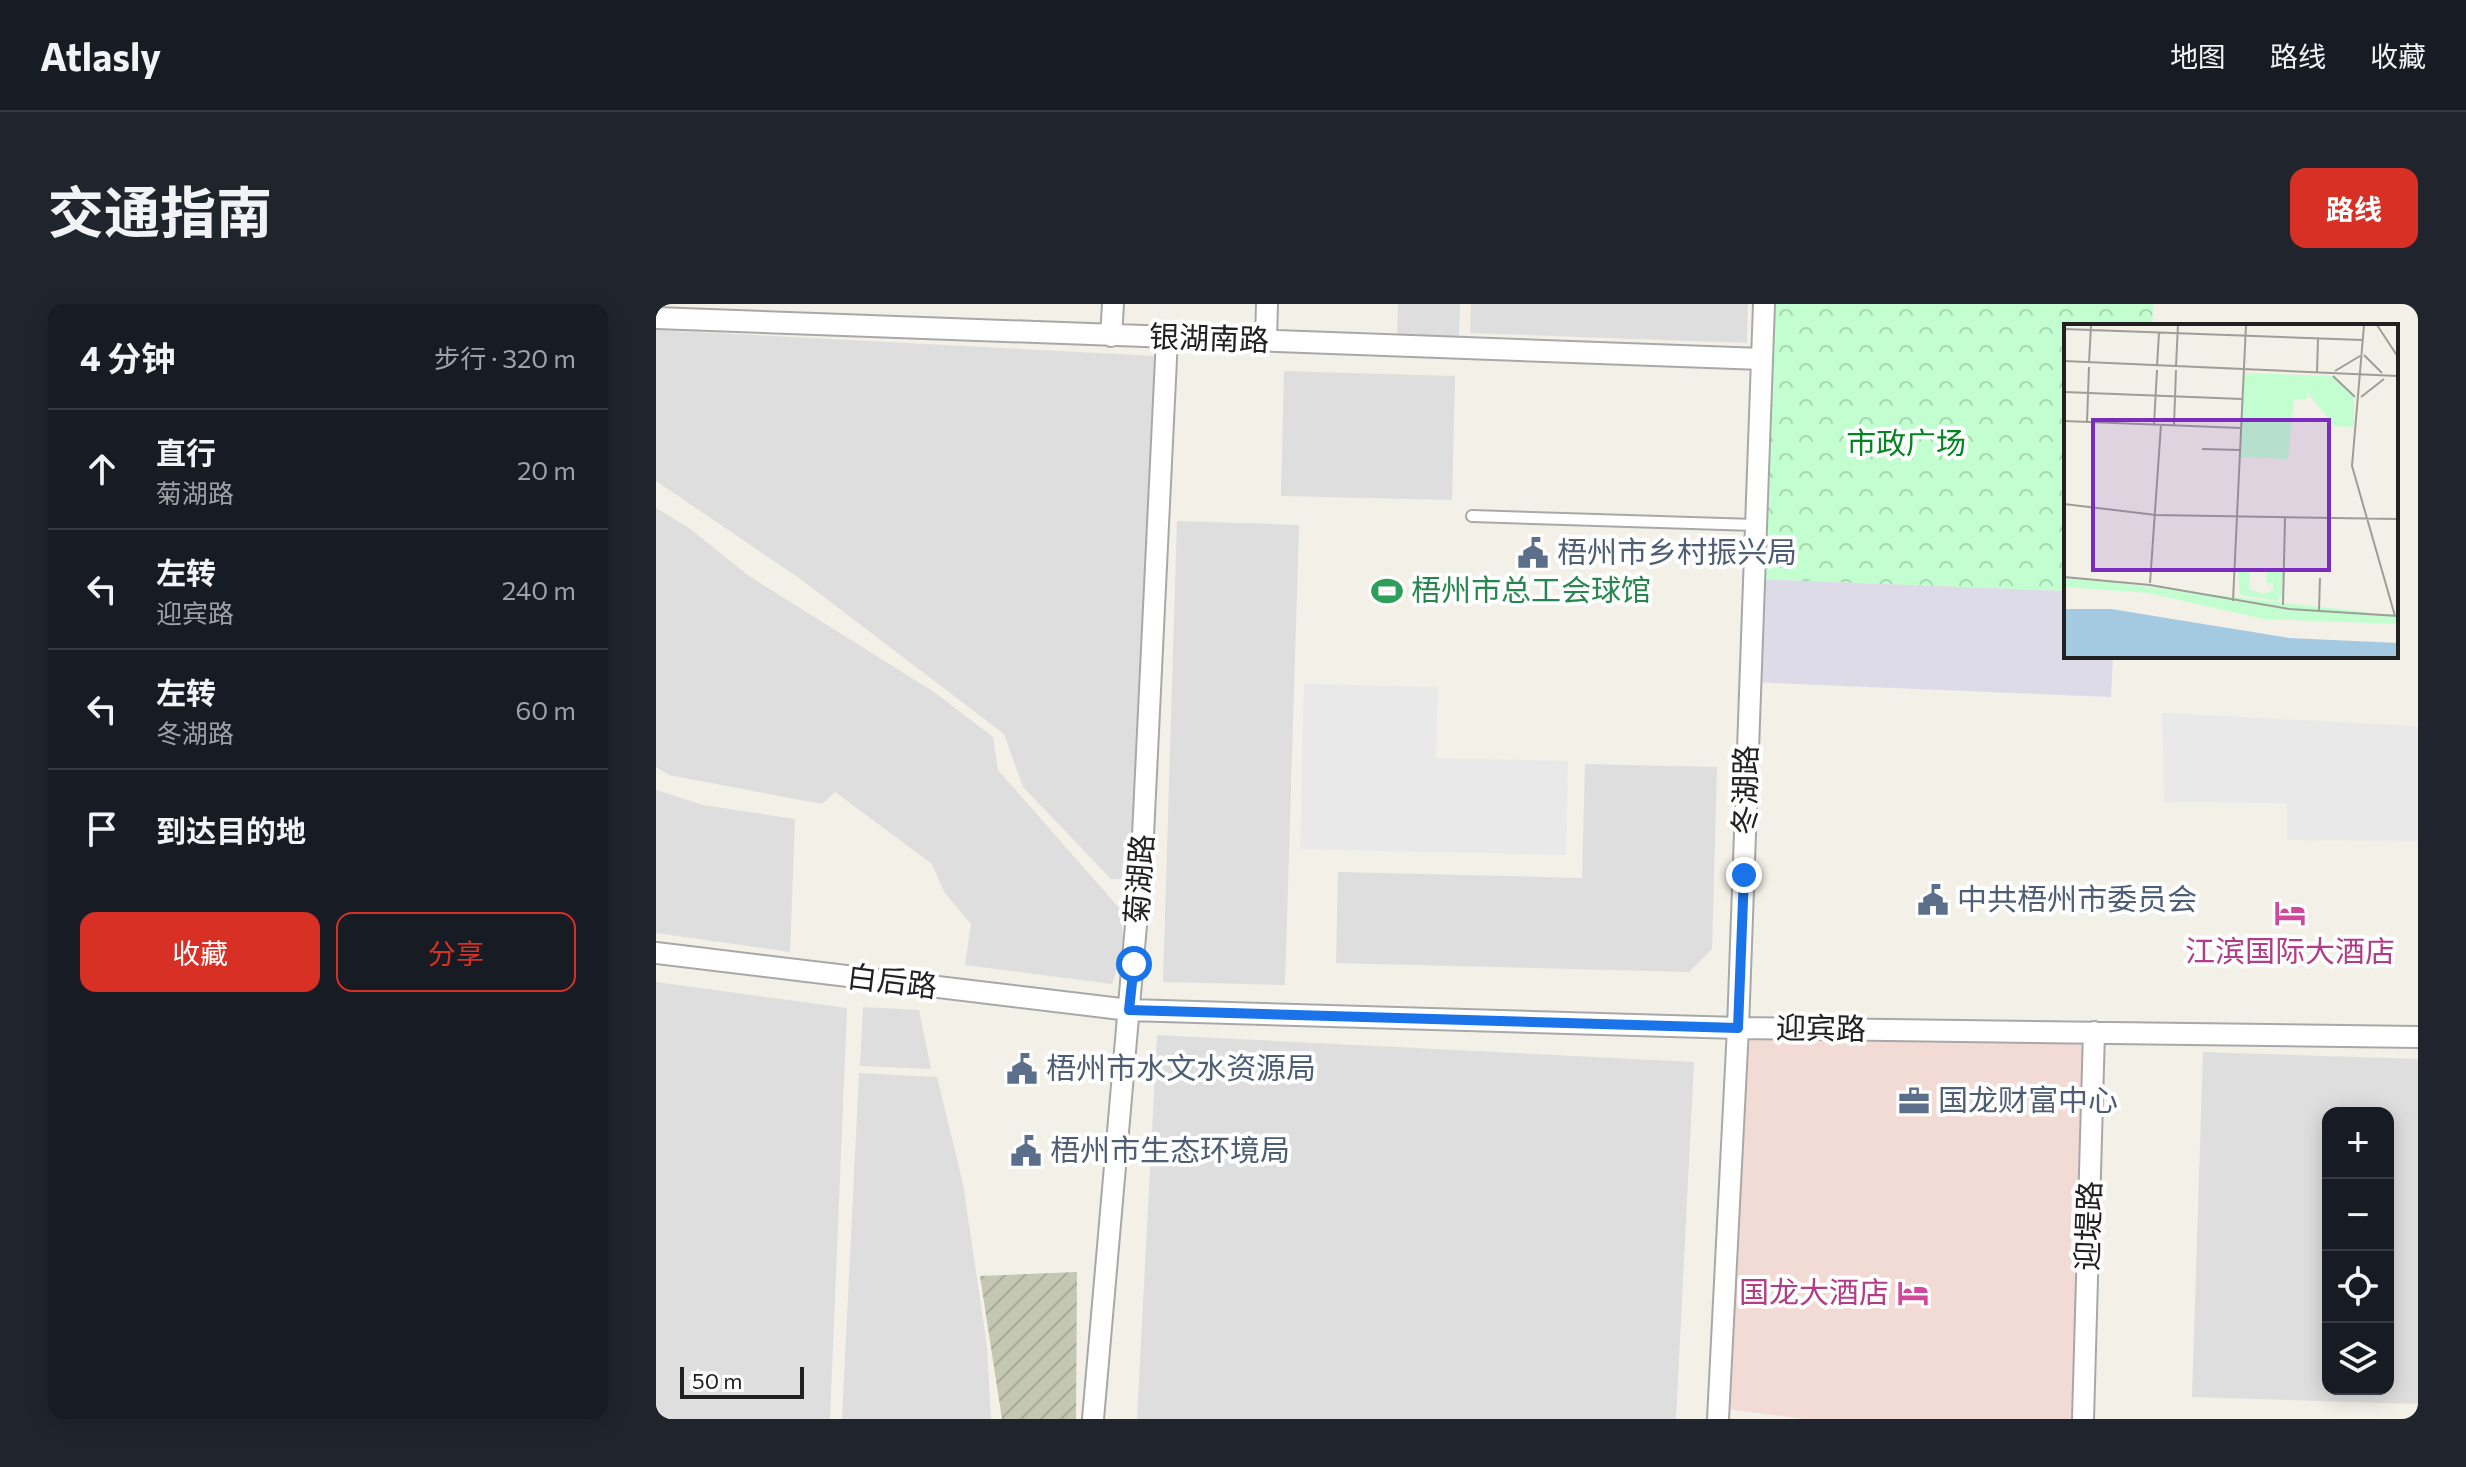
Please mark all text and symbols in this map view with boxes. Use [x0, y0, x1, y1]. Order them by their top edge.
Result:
text: Atlasly [40, 32, 161, 79]
text: 地图 [2170, 39, 2226, 73]
text: 路线 [2270, 39, 2326, 73]
text: 收藏 [2370, 39, 2426, 73]
button: 路线 [2290, 168, 2418, 248]
text: 交通指南 [48, 176, 272, 245]
street label: 银湖南路 [1148, 316, 1270, 357]
inset map [2064, 324, 2398, 658]
text: 4 分钟 [80, 336, 175, 378]
text: 步行 · 320 m [434, 342, 576, 373]
park label: 市政广场 [1846, 423, 1966, 460]
text: 直行 [156, 433, 216, 470]
icon: ahead [80, 447, 124, 491]
text: 20 m [517, 454, 576, 485]
text: 菊湖路 [156, 477, 234, 508]
place label: 梧州市乡村振兴局 [1557, 532, 1797, 569]
public building icon: 梧州市乡村振兴局 [1516, 536, 1550, 570]
text: 左转 [156, 553, 216, 590]
icon: left [80, 567, 124, 611]
place label: 梧州市总工会球馆 [1411, 570, 1651, 607]
text: 240 m [502, 574, 576, 605]
sports icon: 梧州市总工会球馆 [1370, 574, 1404, 608]
text: 迎宾路 [156, 597, 234, 628]
text: 左转 [156, 673, 216, 710]
icon: left [80, 687, 124, 731]
text: 60 m [516, 694, 576, 725]
text: 冬湖路 [156, 717, 234, 748]
street label: 冬湖路 [1724, 745, 1763, 835]
icon: arrive [80, 807, 124, 851]
text: 到达目的地 [156, 811, 306, 848]
street label: 菊湖路 [1116, 833, 1159, 925]
route end [1726, 857, 1762, 893]
place label: 中共梧州市委员会 [1957, 879, 2197, 916]
public building icon: 中共梧州市委员会 [1916, 883, 1950, 917]
hotel icon: 江滨国际大酒店 [2273, 896, 2307, 930]
button: 收藏 [80, 912, 320, 992]
button: 分享 [336, 912, 576, 992]
place label: 江滨国际大酒店 [2185, 931, 2395, 968]
route start [1116, 946, 1152, 982]
street label: 白后路 [845, 956, 939, 1003]
street label: 迎宾路 [1776, 1007, 1866, 1046]
place label: 梧州市水文水资源局 [1046, 1048, 1316, 1085]
public building icon: 梧州市水文水资源局 [1005, 1052, 1039, 1086]
place label: 国龙财富中心 [1938, 1080, 2118, 1117]
office icon: 国龙财富中心 [1897, 1084, 1931, 1118]
map controls [2322, 1107, 2394, 1395]
button: + [2322, 1107, 2394, 1179]
place label: 梧州市生态环境局 [1050, 1130, 1290, 1167]
public building icon: 梧州市生态环境局 [1009, 1134, 1043, 1168]
button: − [2322, 1179, 2394, 1251]
street label: 迎堤路 [2066, 1180, 2107, 1272]
button: locate [2322, 1251, 2394, 1323]
place label: 国龙大酒店 [1739, 1272, 1889, 1309]
hotel icon: 国龙大酒店 [1896, 1276, 1930, 1310]
button: layers [2322, 1323, 2394, 1395]
scale bar [680, 1363, 804, 1399]
text: 50 m [692, 1367, 742, 1394]

